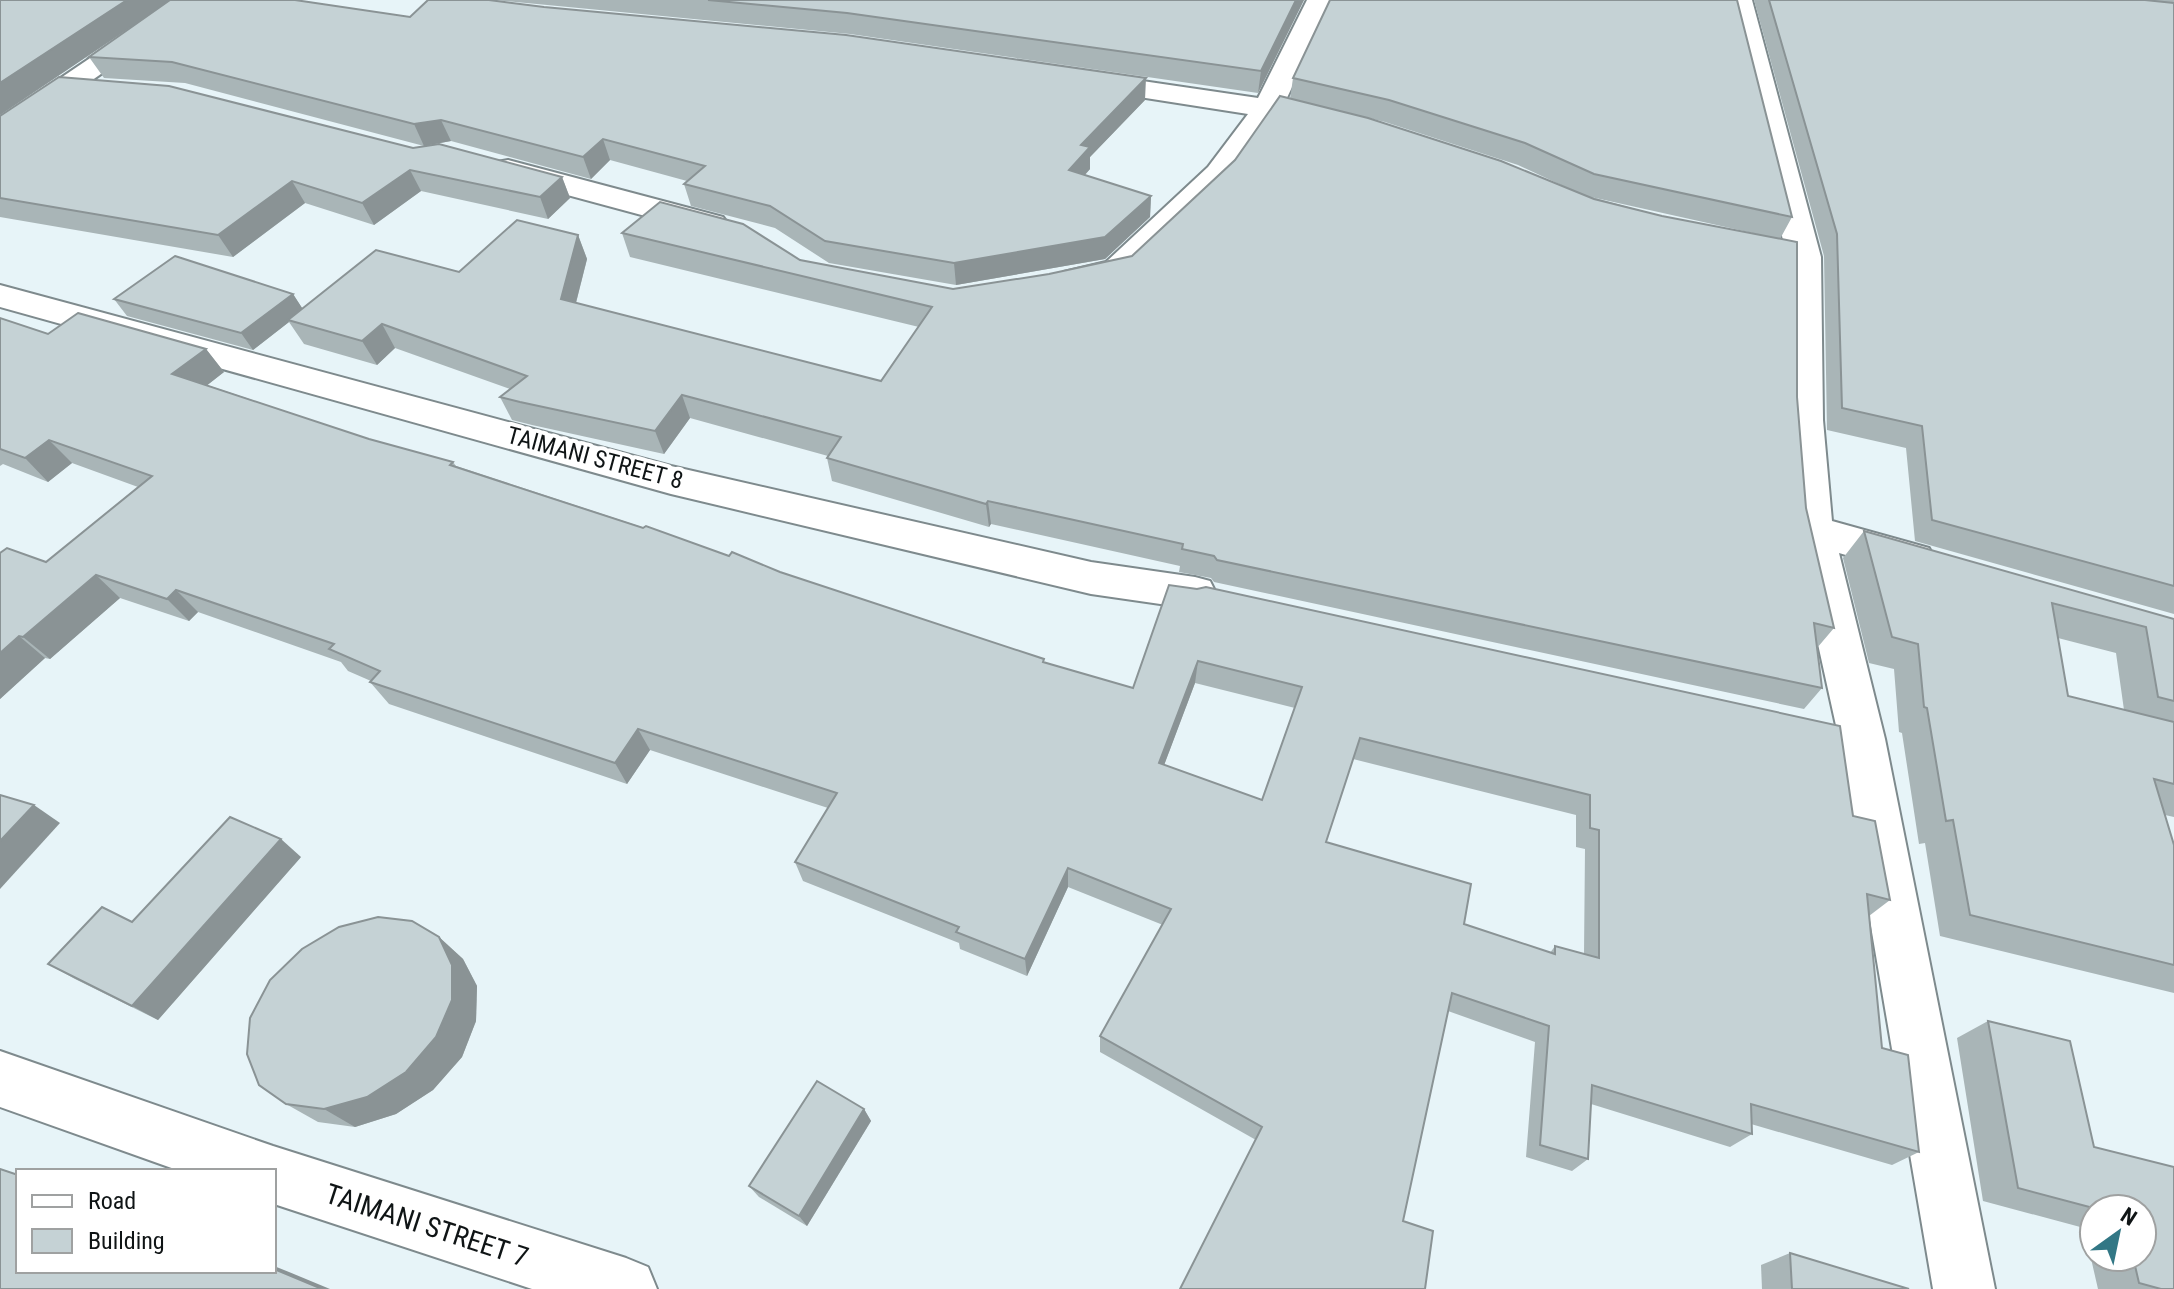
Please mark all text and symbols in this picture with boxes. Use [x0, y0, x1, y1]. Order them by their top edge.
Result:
street label: TAIMANI STREET 8 [504, 421, 686, 495]
legend [16, 1169, 276, 1273]
street label: TAIMANI STREET 7 [321, 1177, 532, 1274]
text: Road [88, 1187, 136, 1215]
north arrow [2078, 1193, 2158, 1273]
text: N [2116, 1202, 2141, 1231]
text: Building [88, 1227, 165, 1255]

